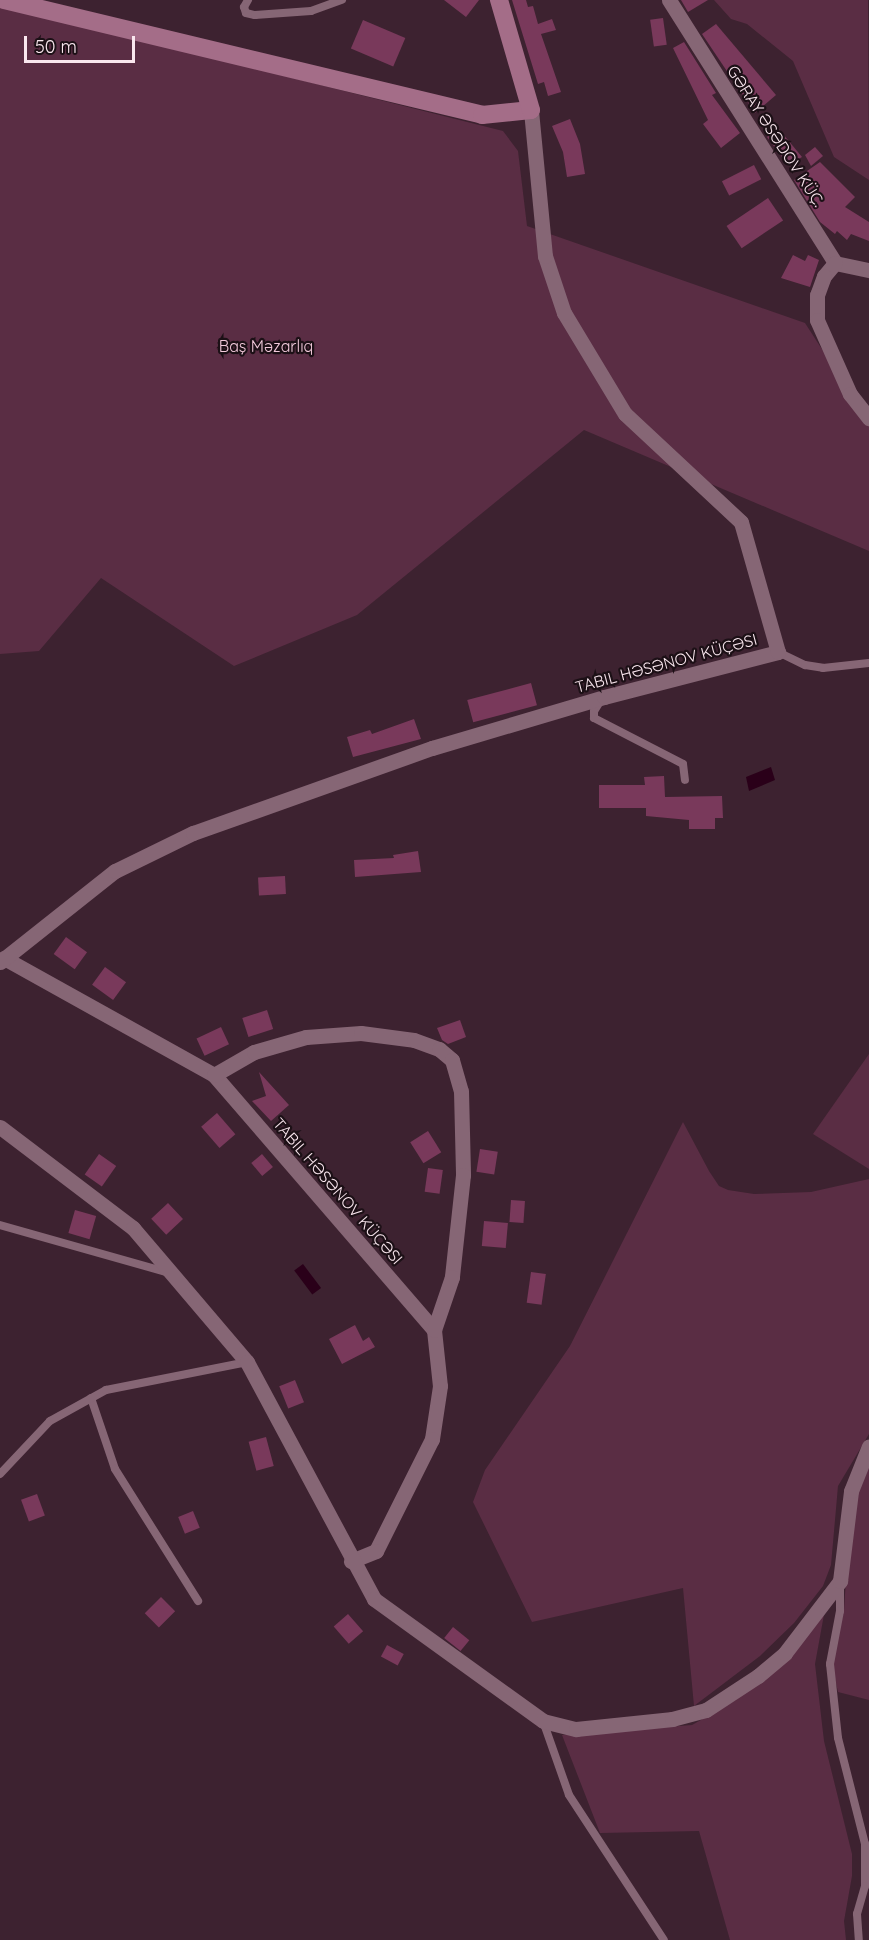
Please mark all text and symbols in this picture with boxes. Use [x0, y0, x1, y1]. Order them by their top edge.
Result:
scale bar [27, 24, 138, 62]
text: 50 m [35, 35, 77, 58]
street label: GƏRAY ƏSƏDOV KÜÇ. [723, 62, 829, 210]
park label: Baş Məzarlıq [219, 336, 313, 356]
street label: TABIL HƏSƏNOV KÜÇƏSI [573, 629, 759, 697]
street label: TABIL HƏSƏNOV KÜÇƏSI [269, 1114, 407, 1268]

